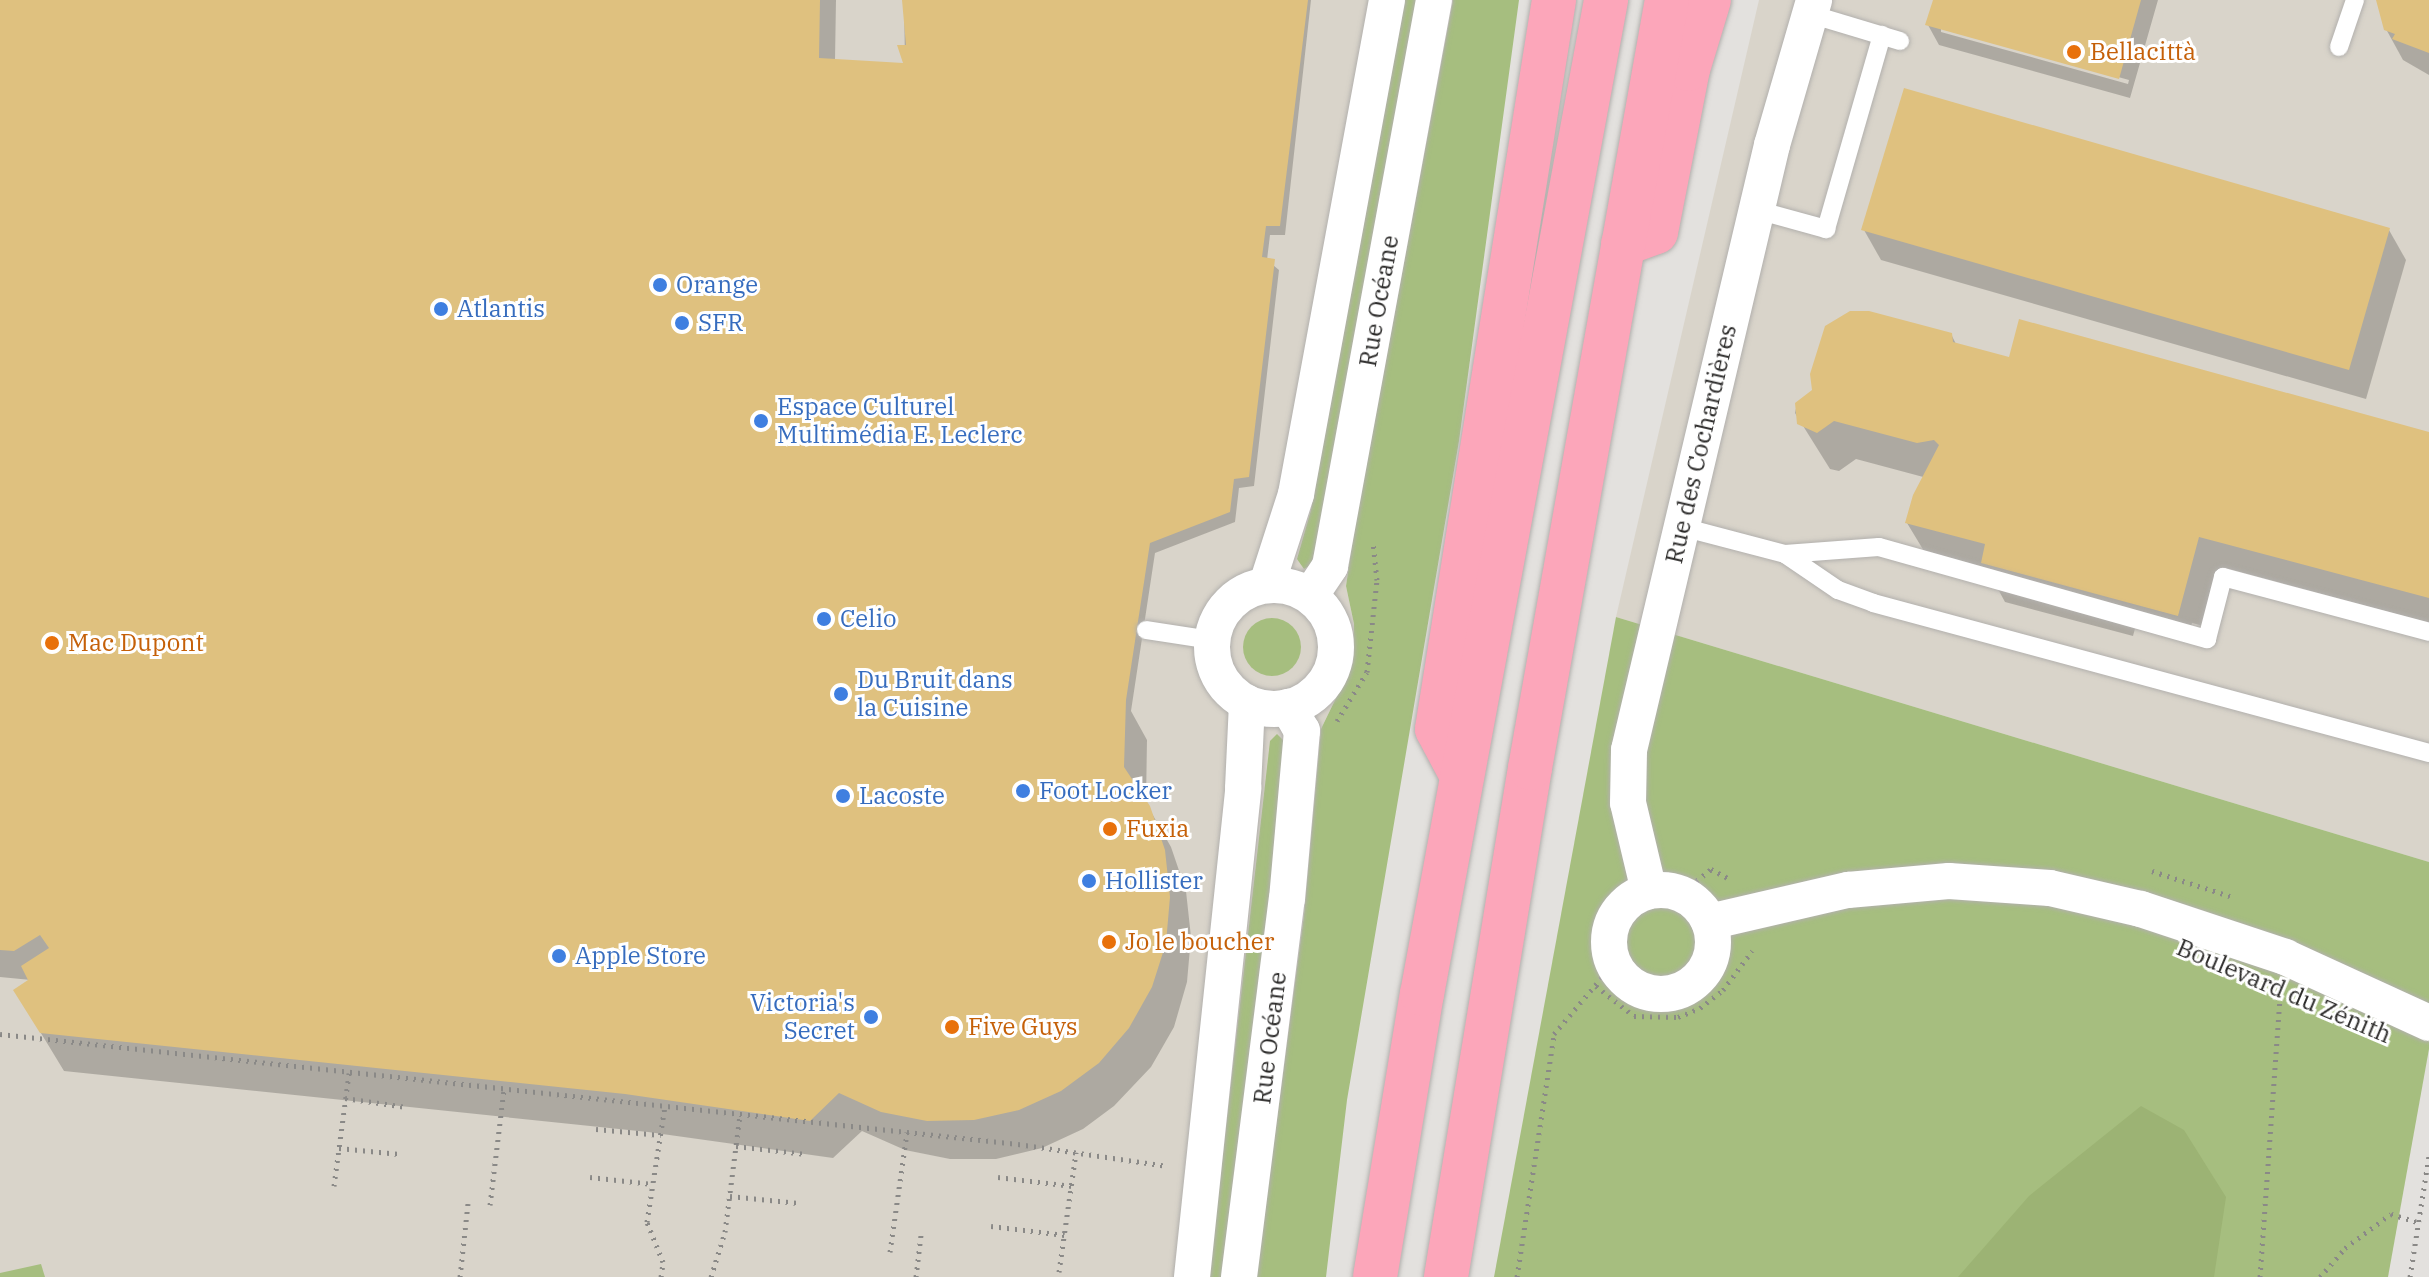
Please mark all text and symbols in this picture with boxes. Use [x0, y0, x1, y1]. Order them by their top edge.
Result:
place label: Bellacittà [2090, 38, 2196, 66]
marker: Bellacittà [2065, 43, 2083, 61]
street label: Rue Océane [1353, 233, 1405, 369]
place label: Orange [676, 271, 758, 299]
marker: Orange [651, 276, 669, 294]
place label: Atlantis [457, 295, 545, 323]
marker: Atlantis [432, 300, 450, 318]
place label: SFR [698, 309, 743, 337]
marker: SFR [673, 314, 691, 332]
street label: Rue des Cochardières [1659, 322, 1743, 566]
place label: Espace Culturel Multimédia E. Leclerc [777, 393, 1023, 449]
marker: Espace Culturel Multimédia E. Leclerc [752, 412, 770, 430]
place label: Celio [840, 605, 896, 633]
marker: Celio [815, 610, 833, 628]
place label: Mac Dupont [68, 629, 204, 657]
marker: Mac Dupont [43, 634, 61, 652]
place label: Du Bruit dans la Cuisine [857, 666, 1013, 722]
marker: Du Bruit dans la Cuisine [832, 685, 850, 703]
place label: Foot Locker [1039, 777, 1172, 805]
place label: Lacoste [859, 782, 945, 810]
marker: Foot Locker [1014, 782, 1032, 800]
marker: Lacoste [834, 787, 852, 805]
place label: Fuxia [1126, 815, 1189, 843]
marker: Fuxia [1101, 820, 1119, 838]
place label: Hollister [1105, 867, 1203, 895]
marker: Hollister [1080, 872, 1098, 890]
place label: Jo le boucher [1125, 928, 1274, 956]
marker: Jo le boucher [1100, 933, 1118, 951]
street label: Boulevard du Zénith [2172, 933, 2396, 1049]
place label: Apple Store [575, 942, 706, 970]
marker: Apple Store [550, 947, 568, 965]
street label: Rue Océane [1248, 970, 1292, 1106]
place label: Victoria's Secret [750, 989, 855, 1045]
marker: Victoria's Secret [862, 1008, 880, 1026]
place label: Five Guys [968, 1013, 1077, 1041]
marker: Five Guys [943, 1018, 961, 1036]

